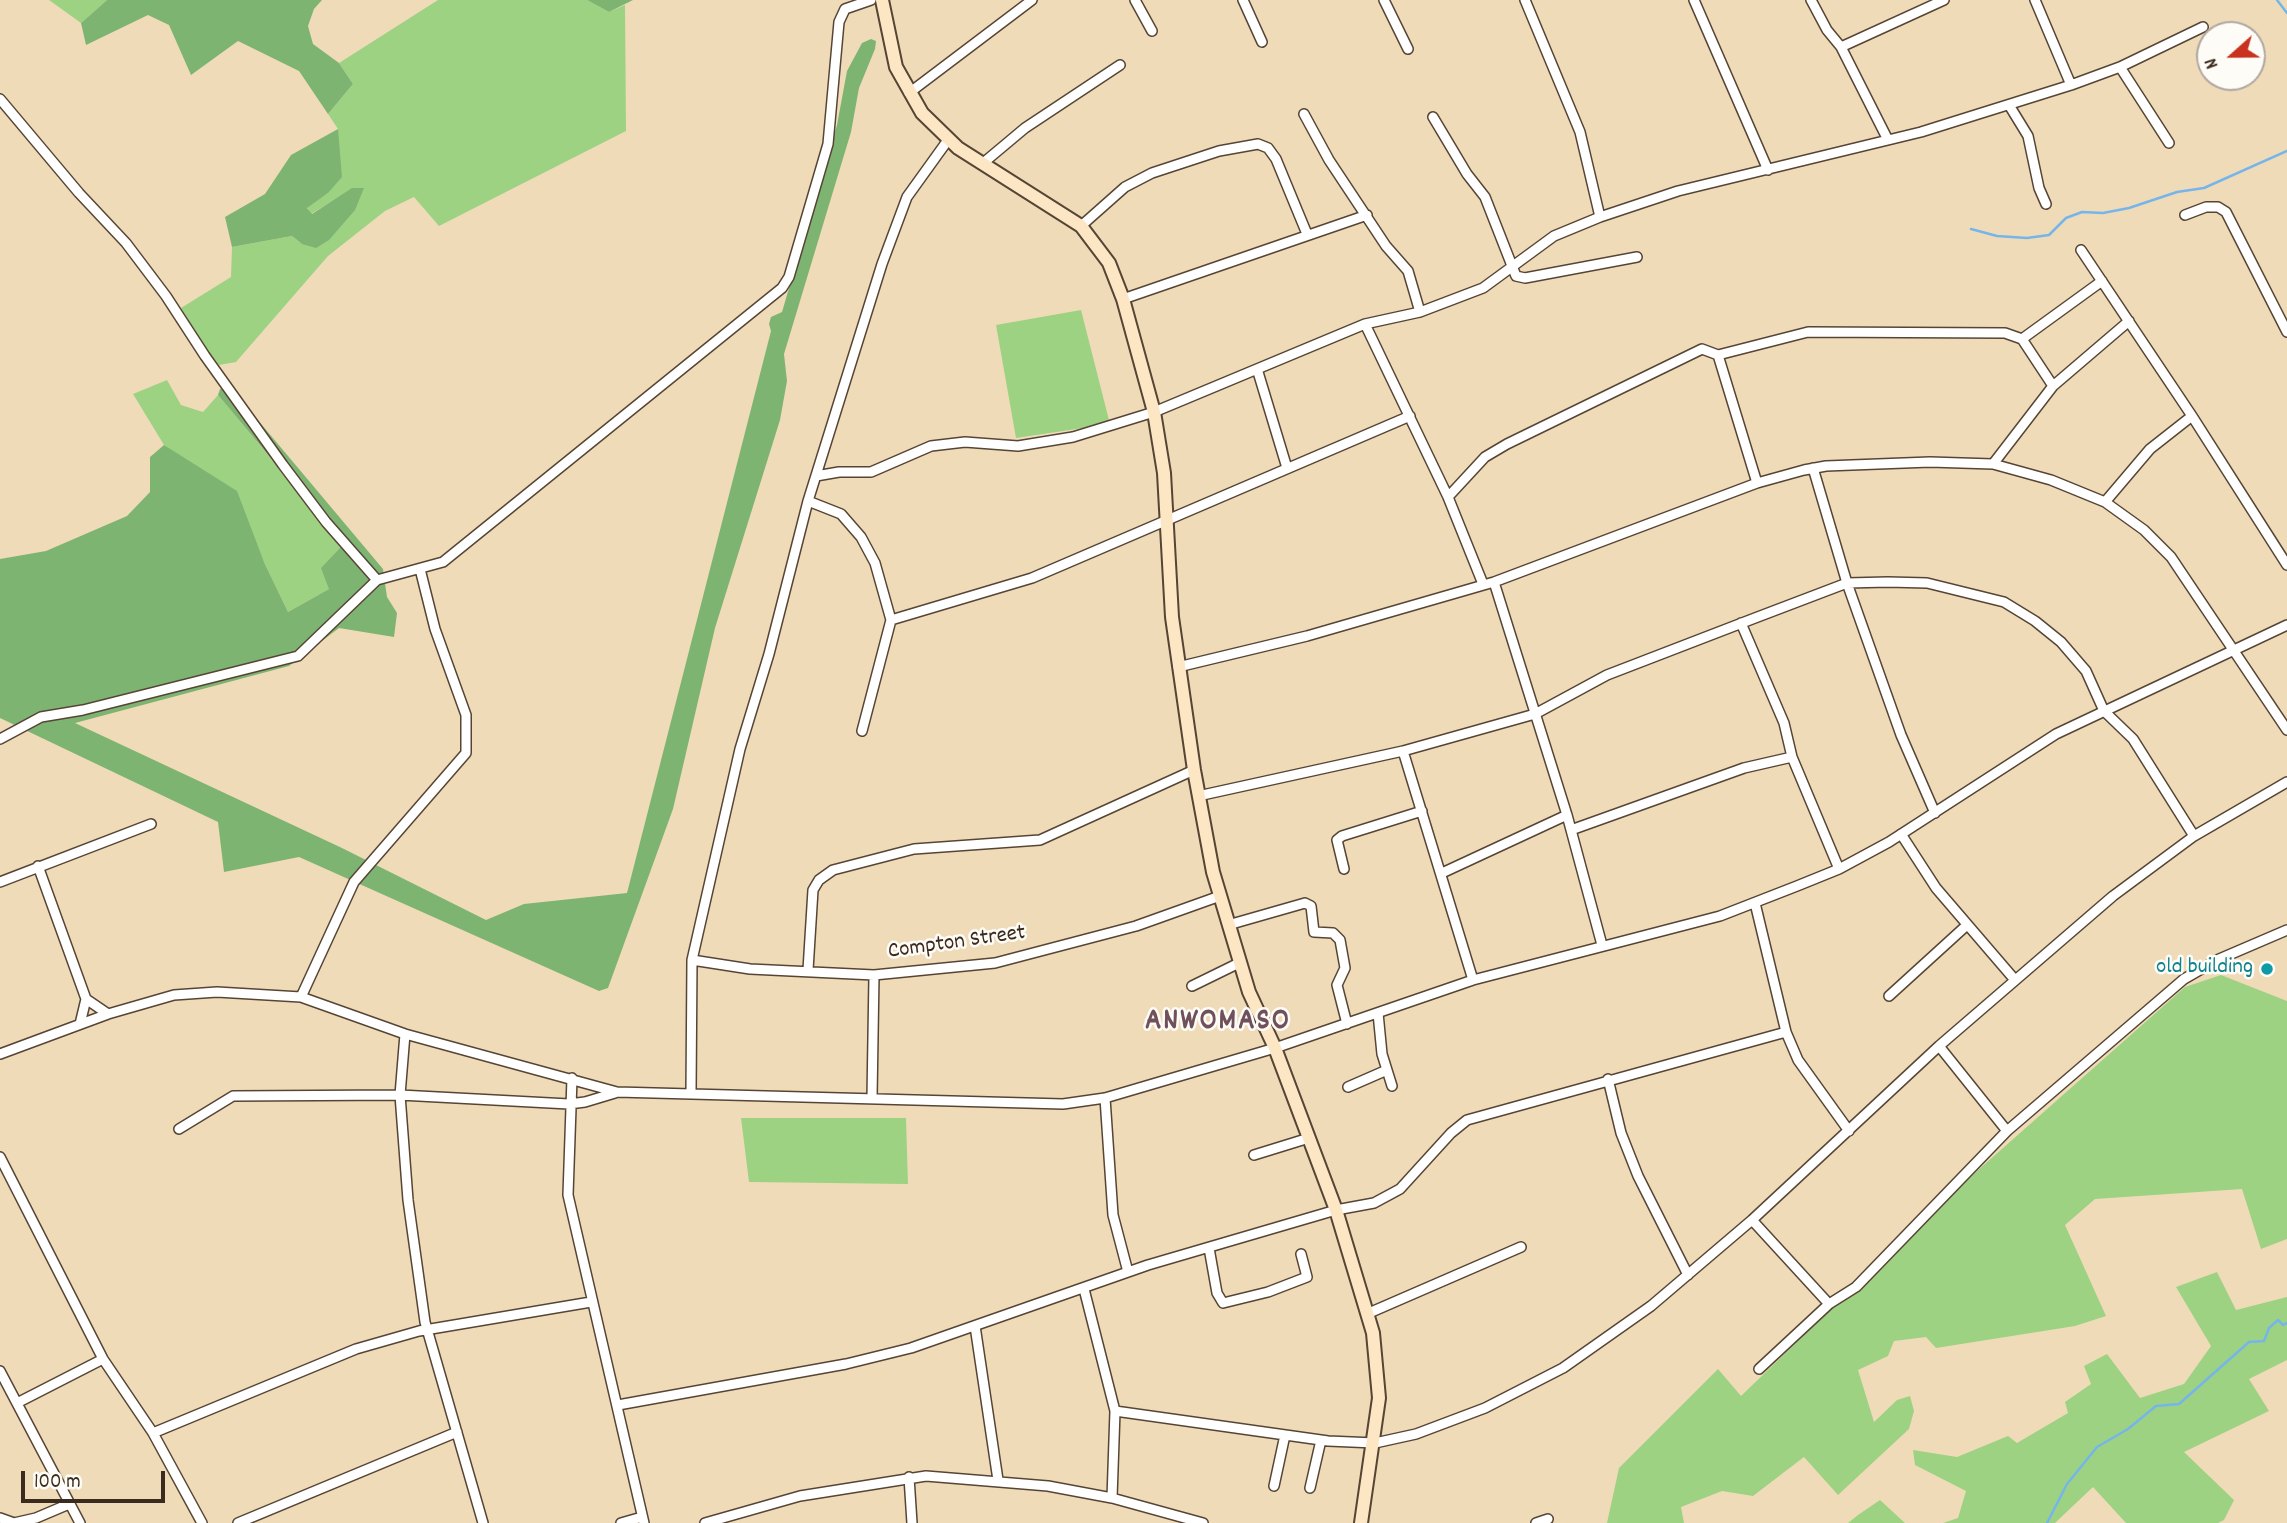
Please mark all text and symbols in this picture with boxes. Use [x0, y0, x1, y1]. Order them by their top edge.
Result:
north arrow [2196, 21, 2266, 91]
text: N [2199, 54, 2227, 72]
street label: Compton Street [887, 921, 1027, 967]
place label: old building [2156, 955, 2253, 983]
marker: old building [2259, 961, 2275, 977]
district label: ANWOMASO [1146, 1006, 1290, 1042]
scale bar [24, 1456, 168, 1500]
text: 100 m [34, 1468, 81, 1498]

